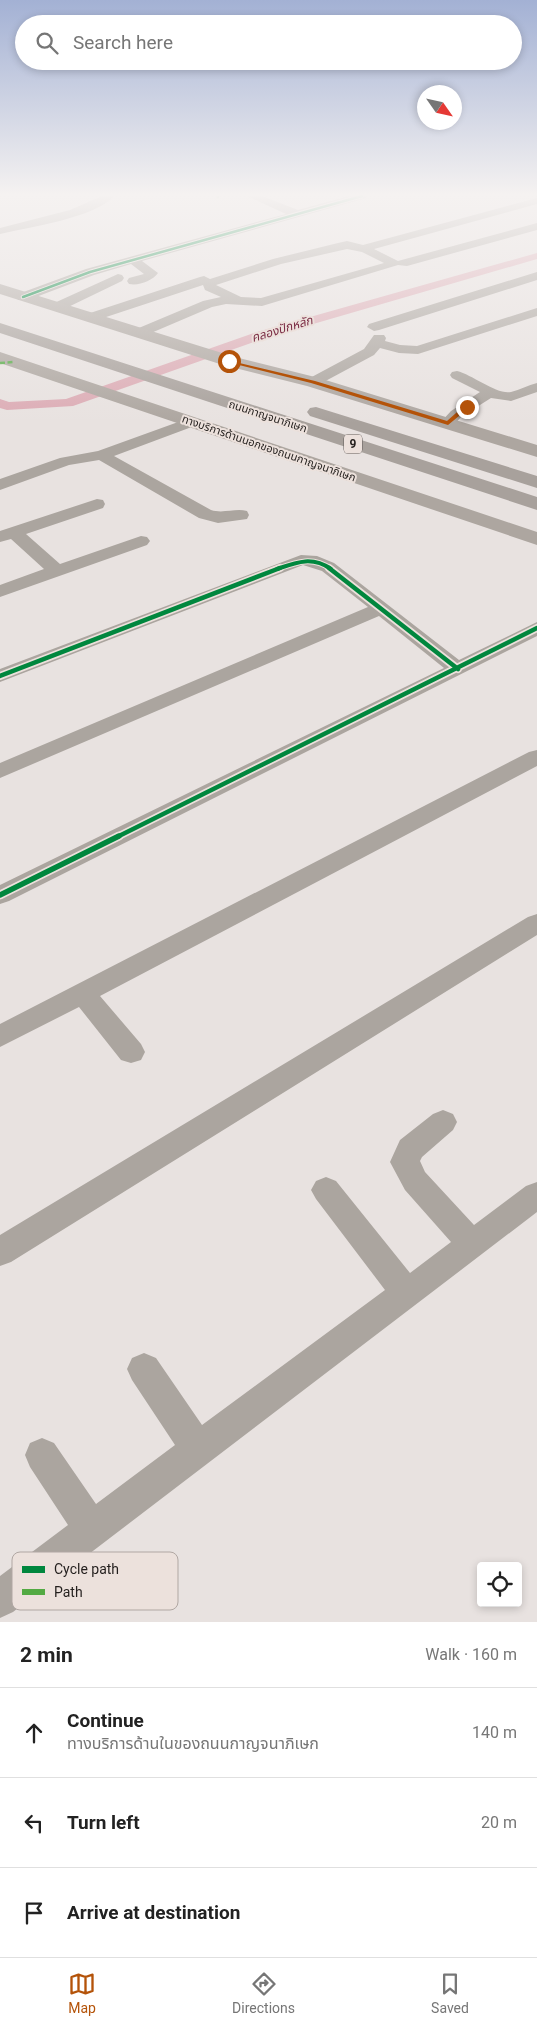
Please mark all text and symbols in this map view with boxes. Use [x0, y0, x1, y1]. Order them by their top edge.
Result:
search box [15, 15, 522, 70]
icon: search [33, 29, 61, 57]
text: Search here [73, 31, 173, 54]
north arrow [417, 85, 462, 130]
water label: คลองปักหลัก [250, 313, 315, 345]
route start [218, 350, 241, 373]
route end [456, 396, 479, 419]
street label: ถนนกาญจนาภิเษก [227, 398, 309, 435]
street label: ทางบริการด้านนอกของถนนกาญจนาภิเษก [180, 413, 357, 484]
road number: 9 [344, 434, 362, 454]
legend [12, 1552, 178, 1610]
text: Cycle path [54, 1561, 119, 1577]
map controls [477, 1562, 522, 1607]
button: locate [477, 1562, 522, 1607]
text: Path [54, 1584, 83, 1600]
text: 2 min [20, 1643, 73, 1667]
text: Walk · 160 m [425, 1645, 517, 1664]
text: Continue [67, 1709, 144, 1732]
icon: ahead [20, 1719, 48, 1747]
text: 140 m [472, 1723, 517, 1742]
text: ทางบริการด้านในของถนนกาญจนาภิเษก [67, 1734, 319, 1753]
icon: left [20, 1809, 48, 1837]
text: Turn left [67, 1811, 140, 1834]
text: 20 m [481, 1813, 517, 1832]
icon: arrive [20, 1899, 48, 1927]
text: Arrive at destination [67, 1901, 240, 1924]
tab: Map [68, 1970, 96, 2016]
tab: Directions [232, 1970, 295, 2016]
tab: Saved [431, 1970, 469, 2016]

